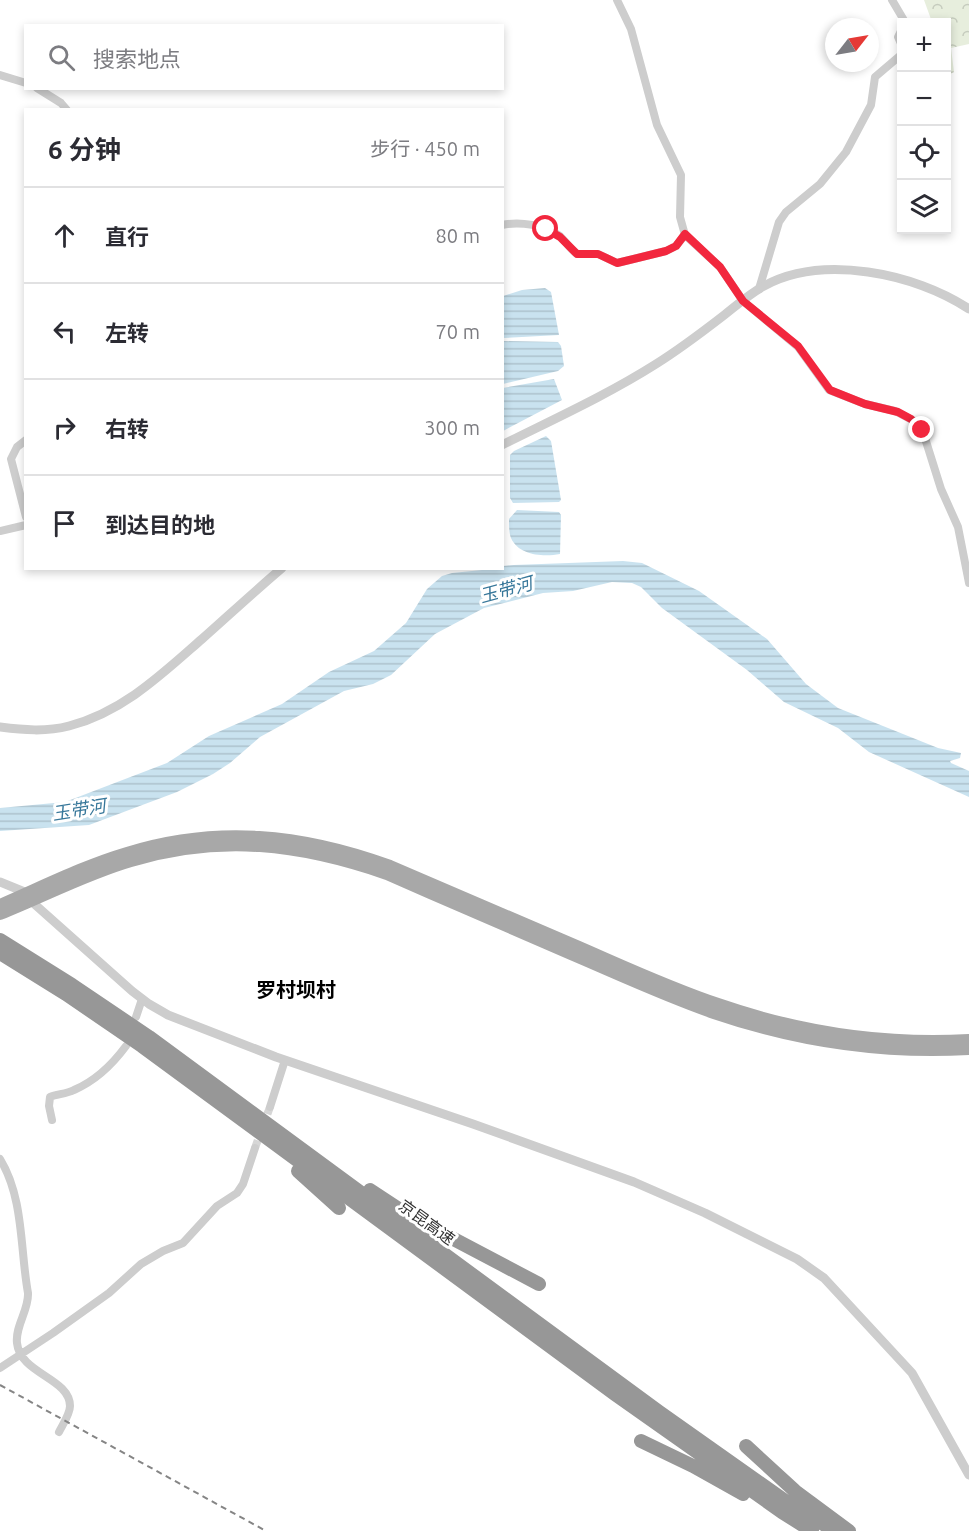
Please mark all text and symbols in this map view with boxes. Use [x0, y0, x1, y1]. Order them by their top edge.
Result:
north arrow [825, 18, 879, 72]
map controls [897, 18, 951, 234]
button: + [897, 18, 951, 72]
search box [24, 24, 504, 90]
icon: search [45, 41, 78, 74]
text: 搜索地点 [93, 46, 181, 71]
button: − [897, 72, 951, 126]
button: locate [897, 126, 951, 180]
text: 6 分钟 [48, 135, 121, 164]
text: 步行 · 450 m [370, 137, 480, 160]
button: layers [897, 180, 951, 234]
route start [532, 215, 558, 241]
icon: ahead [48, 219, 81, 252]
text: 直行 [105, 224, 149, 249]
text: 80 m [436, 224, 480, 247]
icon: left [48, 315, 81, 348]
text: 左转 [105, 320, 149, 345]
text: 70 m [436, 320, 480, 343]
icon: right [48, 411, 81, 444]
text: 右转 [105, 416, 149, 441]
text: 300 m [424, 416, 480, 439]
route end [908, 416, 934, 442]
icon: arrive [48, 507, 81, 540]
text: 到达目的地 [105, 512, 215, 537]
water label: 玉带河 [477, 572, 537, 606]
water label: 玉带河 [51, 794, 110, 823]
district label: 罗村坝村 [256, 978, 336, 1001]
street label: 京昆高速 [396, 1196, 458, 1248]

